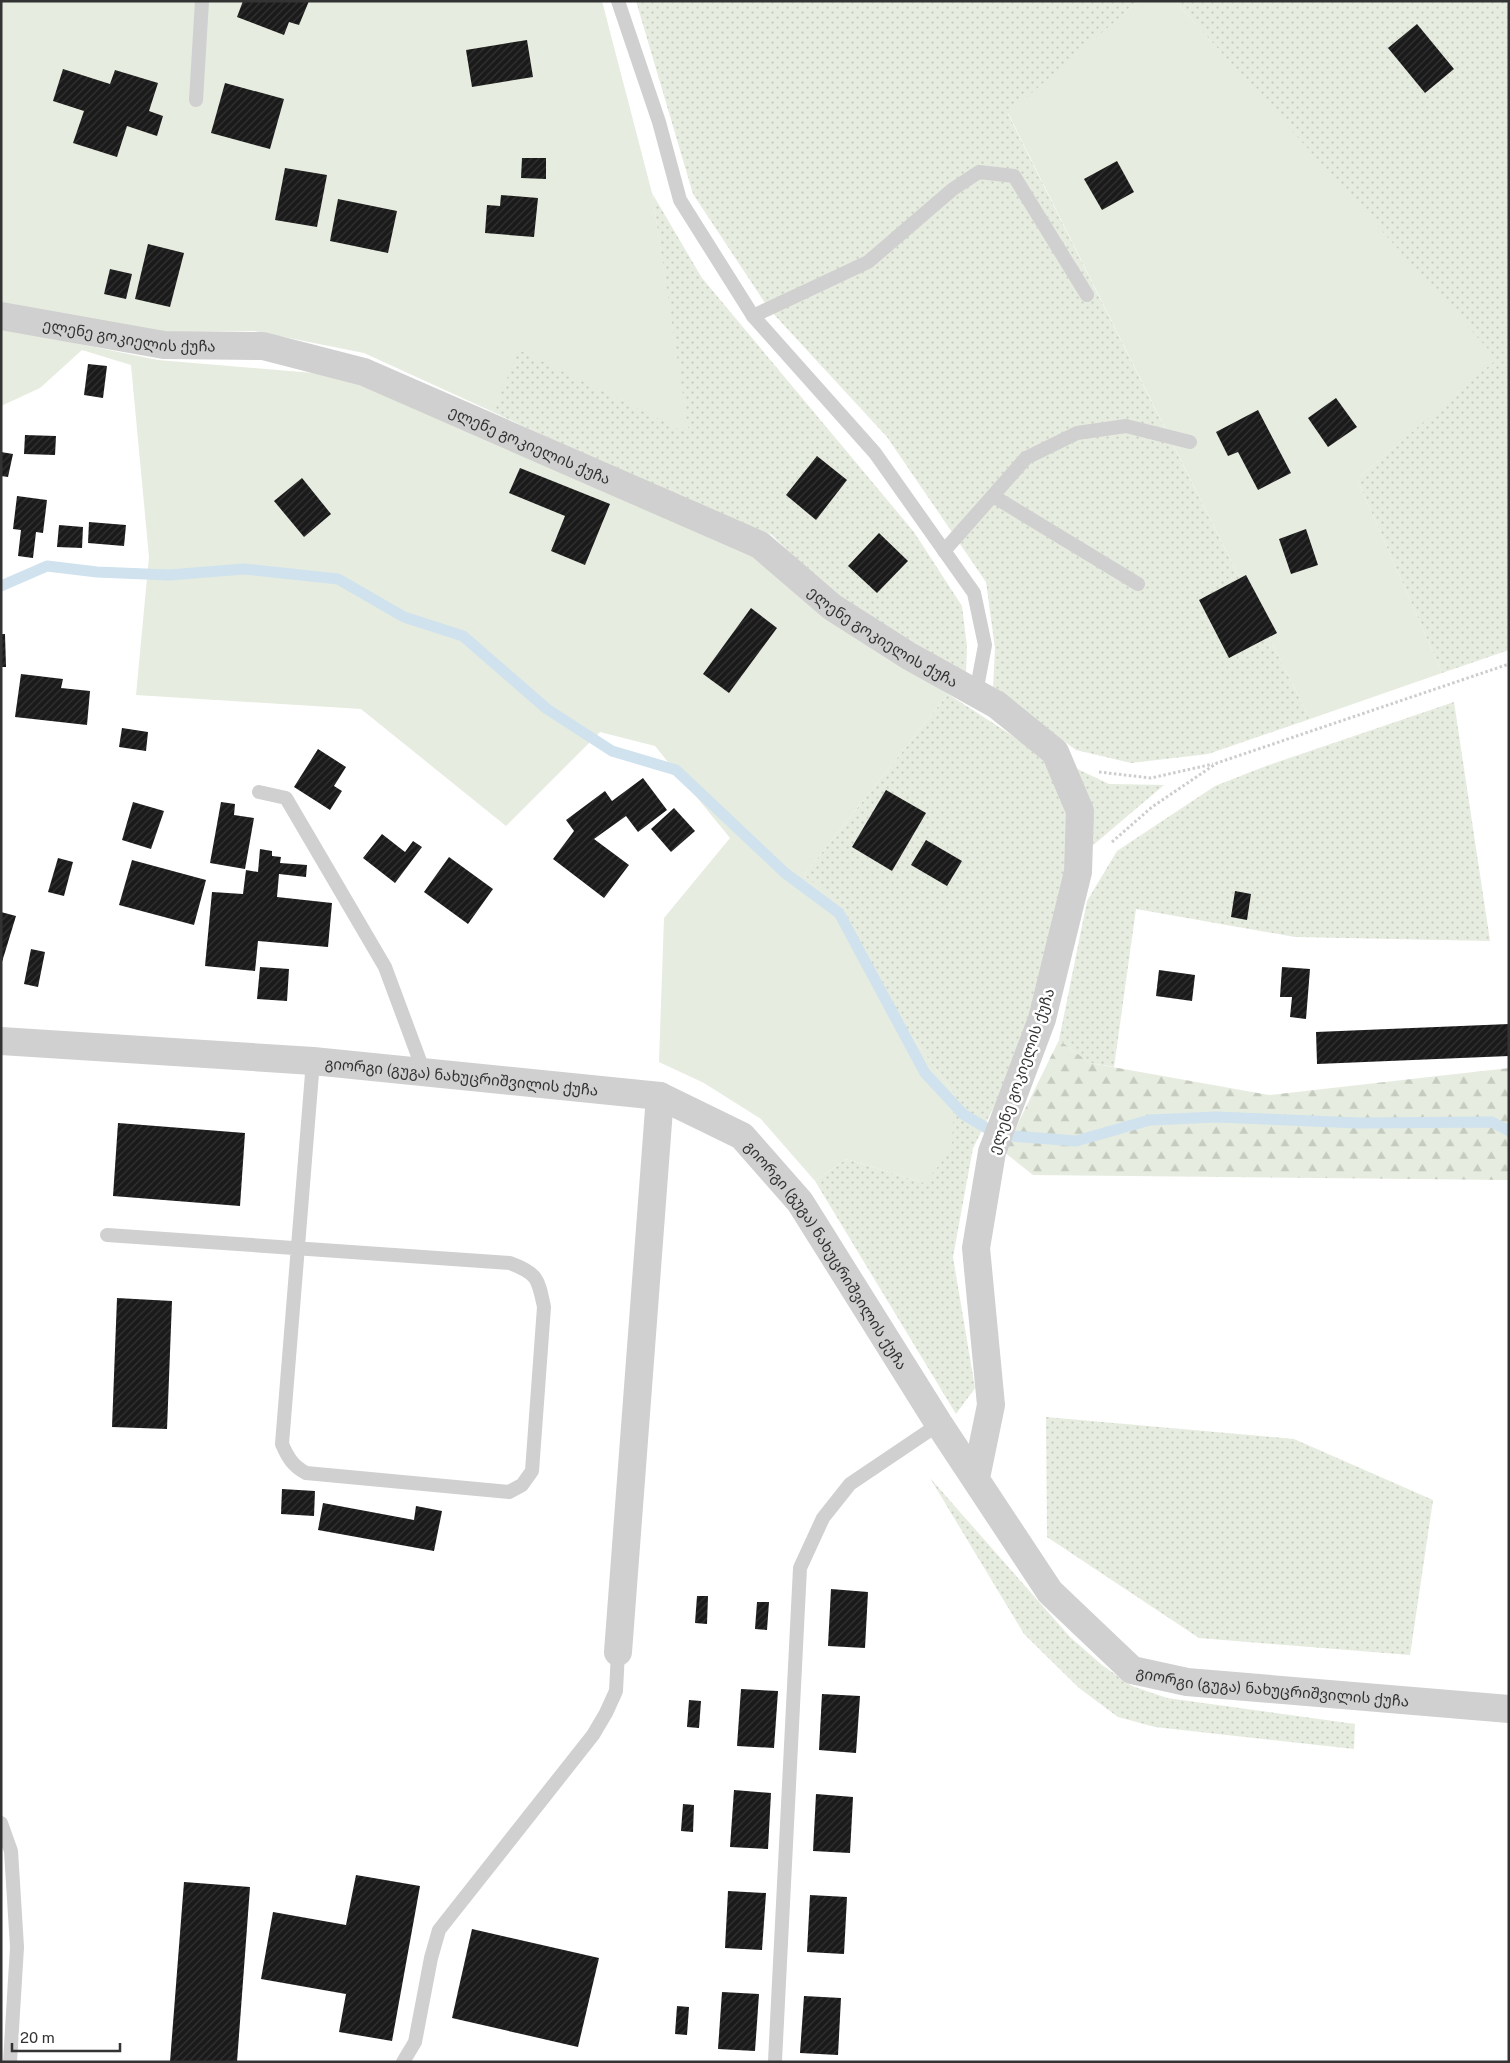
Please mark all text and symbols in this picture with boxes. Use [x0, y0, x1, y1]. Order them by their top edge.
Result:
street label: ელენე გოკიელის ქუჩა [41, 315, 216, 355]
street label: ელენე გოკიელის ქუჩა [446, 402, 613, 487]
street label: ელენე გოკიელის ქუჩა [804, 582, 961, 690]
street label: ელენე გოკიელის ქუჩა [985, 986, 1058, 1156]
street label: გიორგი (გუგა) ნახუცრიშვილის ქუჩა [324, 1054, 599, 1098]
street label: გიორგი (გუგა) ნახუცრიშვილის ქუჩა [741, 1137, 911, 1372]
street label: გიორგი (გუგა) ნახუცრიშვილის ქუჩა [1135, 1663, 1410, 1709]
scale bar [12, 2020, 120, 2052]
text: 20 m [20, 2029, 55, 2046]

